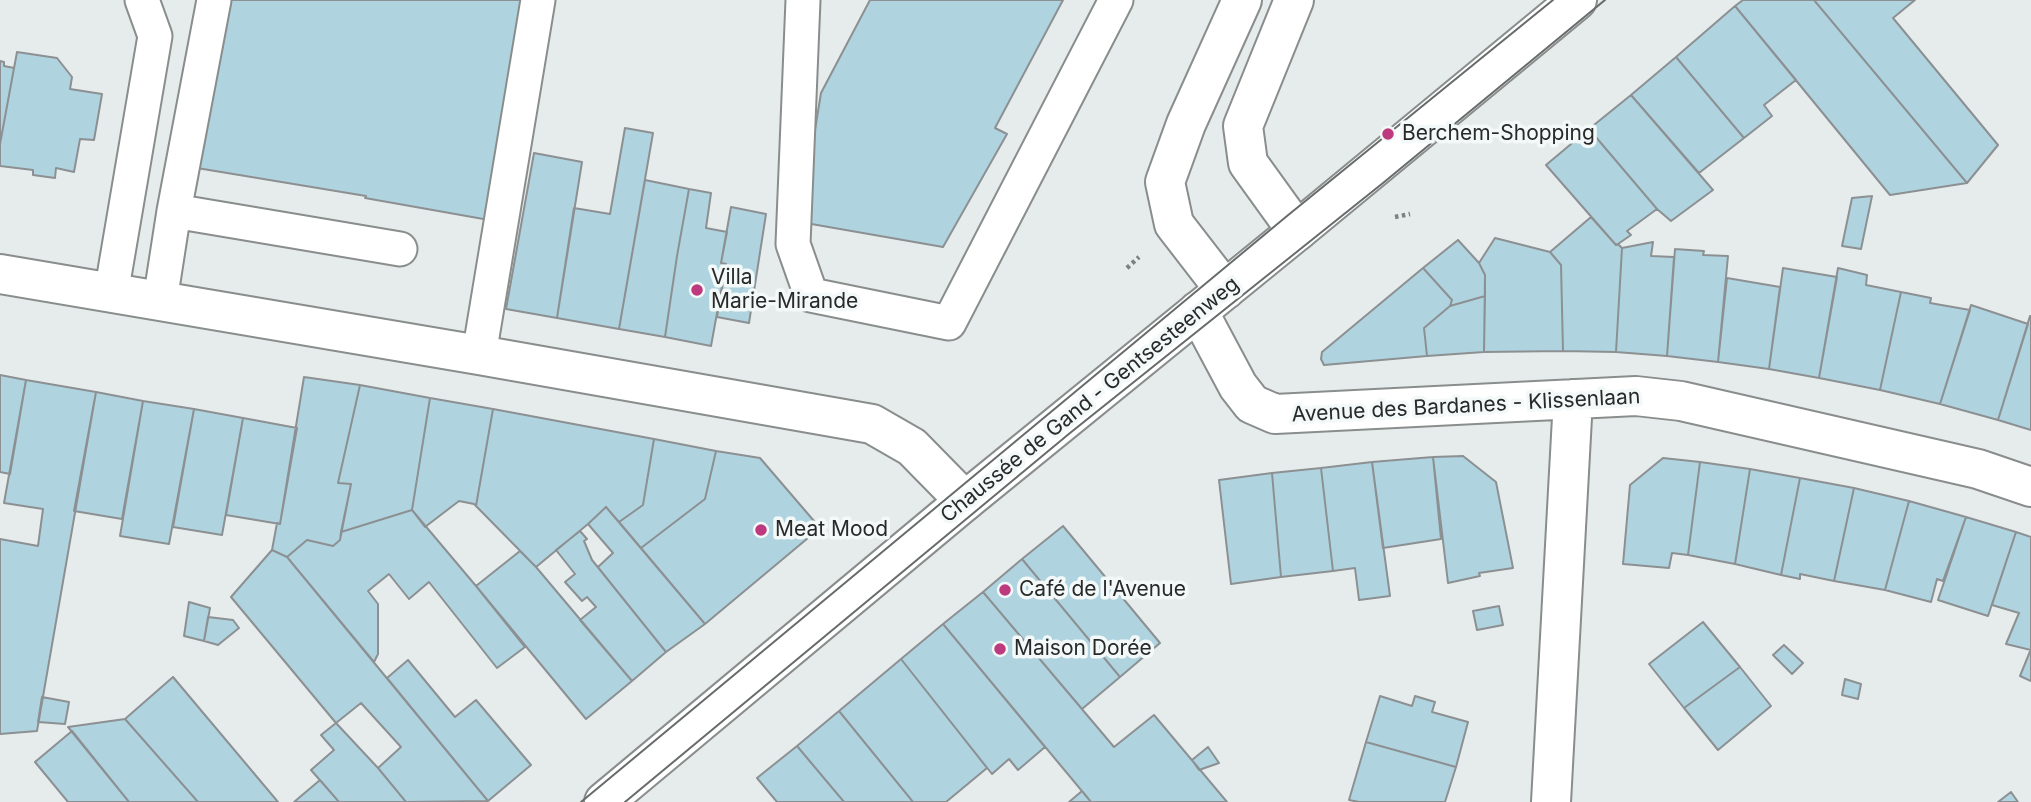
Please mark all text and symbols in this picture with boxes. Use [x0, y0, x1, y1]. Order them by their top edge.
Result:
place label: Berchem-Shopping [1402, 121, 1595, 147]
marker: Berchem-Shopping [1380, 126, 1396, 142]
place label: Villa Marie-Mirande [711, 265, 858, 315]
street label: Chaussée de Gand - Gentsesteenweg [936, 272, 1244, 528]
marker: Villa Marie-Mirande [689, 282, 705, 298]
street label: Avenue des Bardanes - Klissenlaan [1291, 384, 1641, 428]
place label: Meat Mood [775, 517, 888, 543]
marker: Meat Mood [753, 522, 769, 538]
place label: Café de l'Avenue [1019, 577, 1186, 603]
marker: Café de l'Avenue [997, 582, 1013, 598]
place label: Maison Dorée [1014, 636, 1152, 662]
marker: Maison Dorée [992, 641, 1008, 657]

